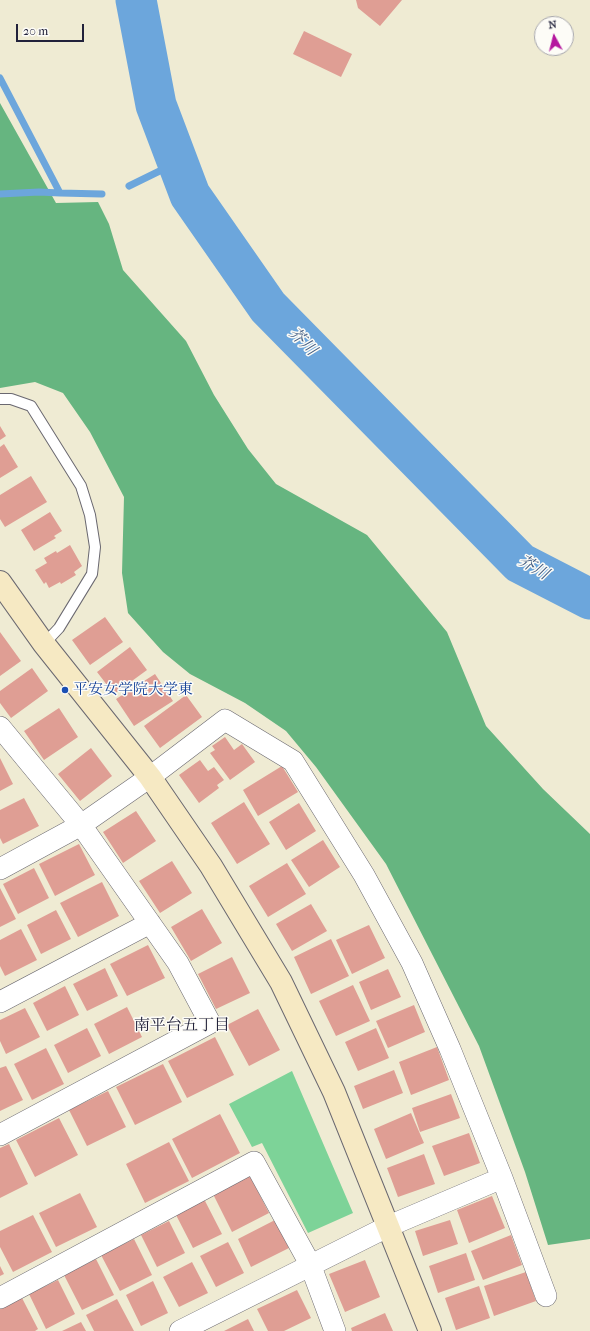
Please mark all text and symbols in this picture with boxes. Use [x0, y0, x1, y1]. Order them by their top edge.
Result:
scale bar [18, 16, 86, 42]
north arrow [534, 16, 574, 56]
text: N [548, 18, 558, 32]
text: 20 m [23, 24, 48, 38]
water label: 芥川 [284, 324, 320, 360]
water label: 芥川 [514, 552, 552, 584]
place label: 平安女学院大学東 [73, 681, 193, 699]
marker: 平安女学院大学東 [60, 685, 70, 695]
district label: 南平台五丁目 [134, 1016, 230, 1036]

